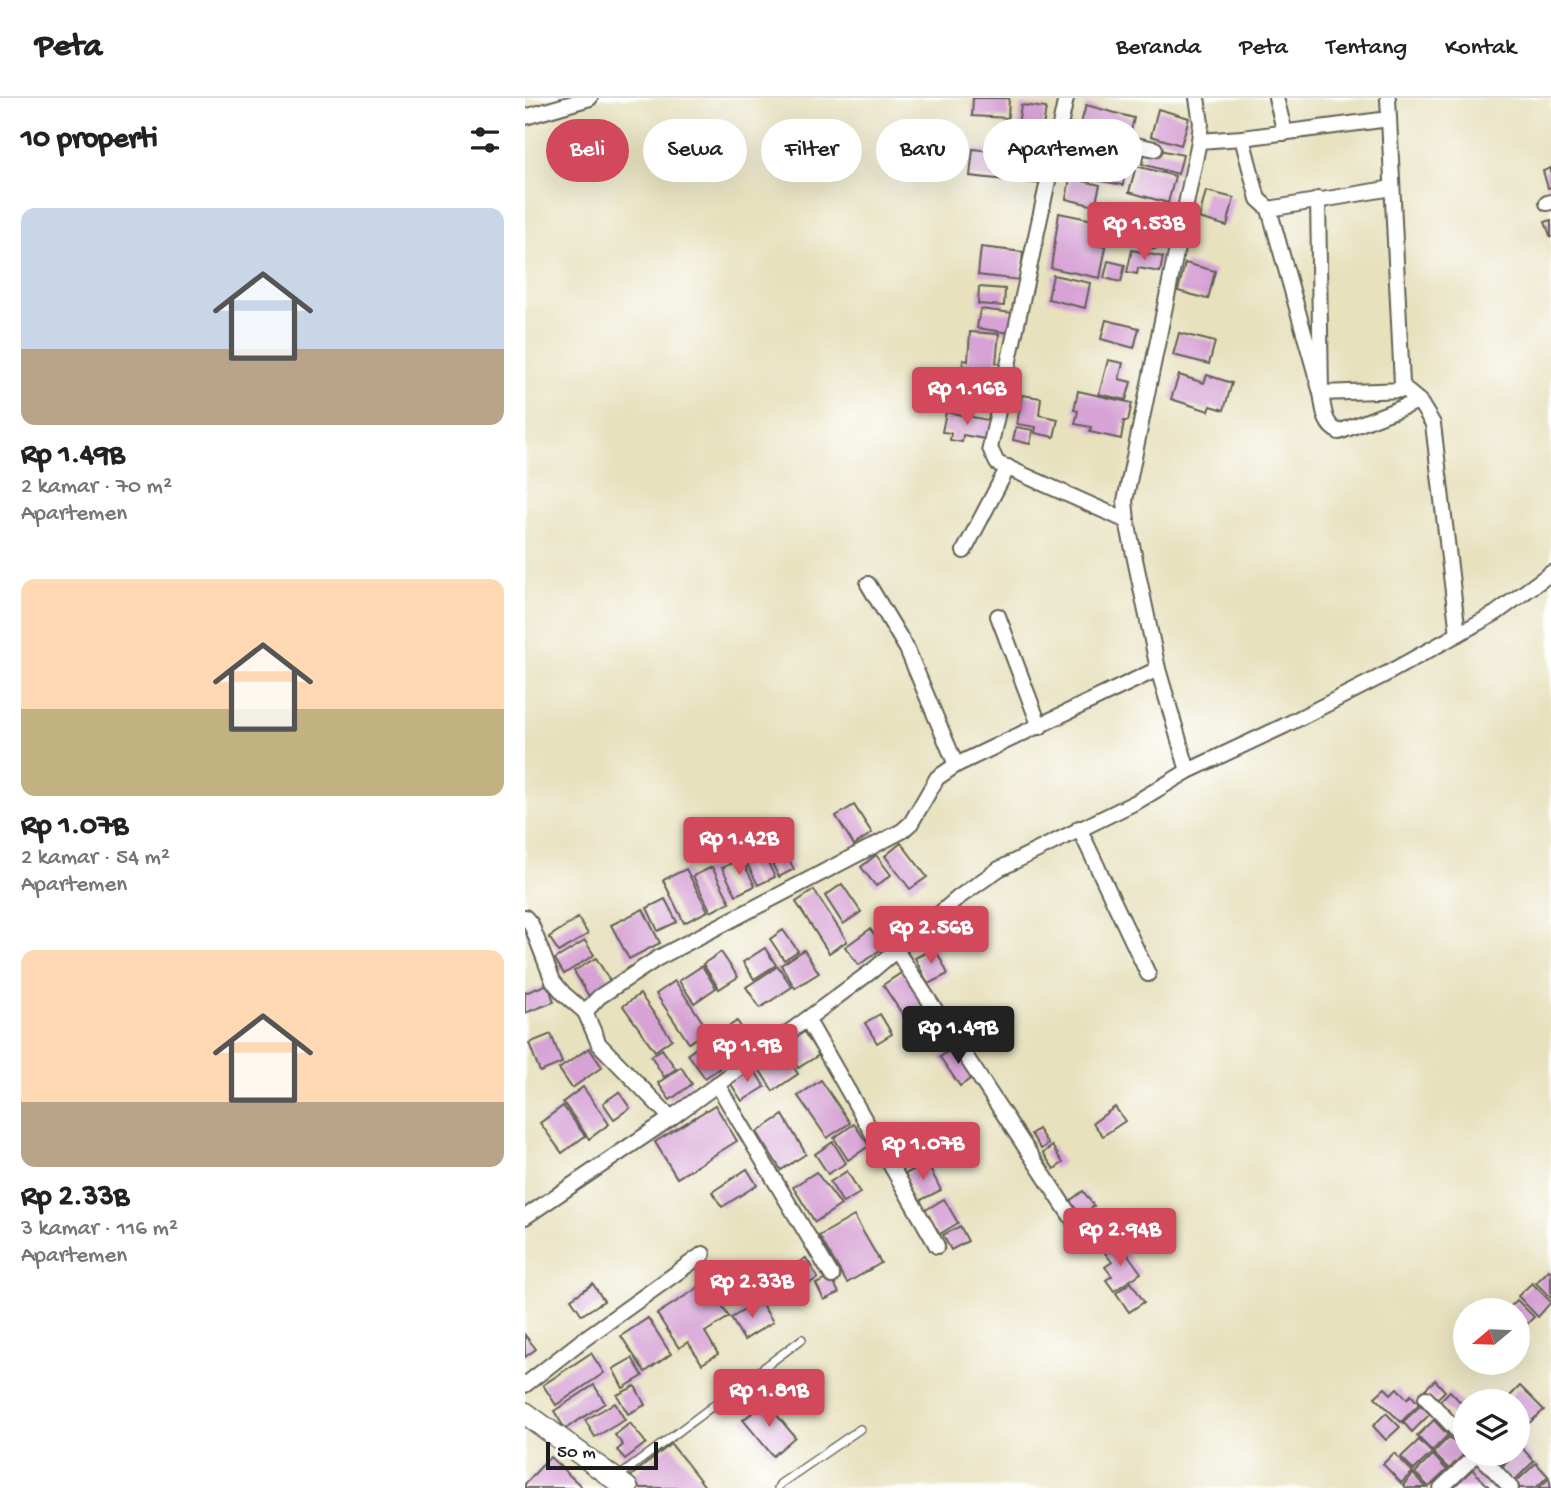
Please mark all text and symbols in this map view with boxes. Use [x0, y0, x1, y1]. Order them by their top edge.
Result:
text: Peta [35, 29, 102, 67]
text: Beranda [1116, 34, 1201, 63]
text: Peta [1239, 34, 1288, 63]
text: Tentang [1326, 34, 1407, 63]
text: Kontak [1445, 34, 1516, 63]
chip: Beli [546, 119, 629, 182]
chip: Sewa [643, 119, 747, 182]
chip: Filter [761, 119, 862, 182]
chip: Baru [876, 119, 969, 182]
chip: Apartemen [983, 119, 1142, 182]
icon: filters [466, 121, 504, 159]
text: 10 properti [21, 123, 158, 158]
pin: Rp 1.53B [1072, 202, 1216, 262]
text: Rp 1.53B [1103, 211, 1185, 238]
icon: home [200, 253, 326, 379]
pin: Rp 1.16B [895, 368, 1039, 427]
text: Rp 1.16B [928, 376, 1006, 403]
text: Rp 1.49B [21, 439, 125, 474]
text: 2 kamar · 70 m² [21, 474, 172, 501]
text: Apartemen [21, 501, 127, 528]
icon: home [200, 624, 326, 750]
text: Rp 1.07B [21, 810, 128, 845]
pin: Rp 1.42B [667, 818, 811, 877]
text: Rp 1.42B [699, 826, 779, 853]
text: 2 kamar · 54 m² [21, 845, 170, 872]
text: Apartemen [21, 872, 127, 899]
pin: Rp 2.56B [859, 906, 1003, 966]
text: Rp 2.56B [890, 915, 972, 942]
icon: home [200, 995, 326, 1121]
pin: Rp 1.49B [886, 1006, 1030, 1066]
text: Rp 1.49B [918, 1015, 998, 1042]
pin: Rp 1.9B [682, 1024, 812, 1084]
text: Rp 1.9B [713, 1033, 781, 1060]
pin: Rp 1.07B [851, 1122, 995, 1182]
text: Rp 1.07B [882, 1131, 964, 1158]
text: Rp 2.33B [21, 1181, 129, 1216]
pin: Rp 2.94B [1048, 1208, 1192, 1268]
text: 3 kamar · 116 m² [21, 1216, 178, 1243]
text: Rp 2.94B [1079, 1217, 1161, 1244]
text: Apartemen [21, 1243, 127, 1270]
pin: Rp 2.33B [680, 1260, 824, 1320]
text: Rp 2.33B [711, 1269, 793, 1296]
north arrow [1453, 1298, 1529, 1376]
map controls [1453, 1298, 1530, 1466]
pin: Rp 1.81B [697, 1370, 841, 1429]
text: Rp 1.81B [730, 1378, 808, 1405]
button: layers [1453, 1389, 1530, 1466]
scale bar [546, 1439, 658, 1471]
text: 50 m [557, 1442, 596, 1465]

